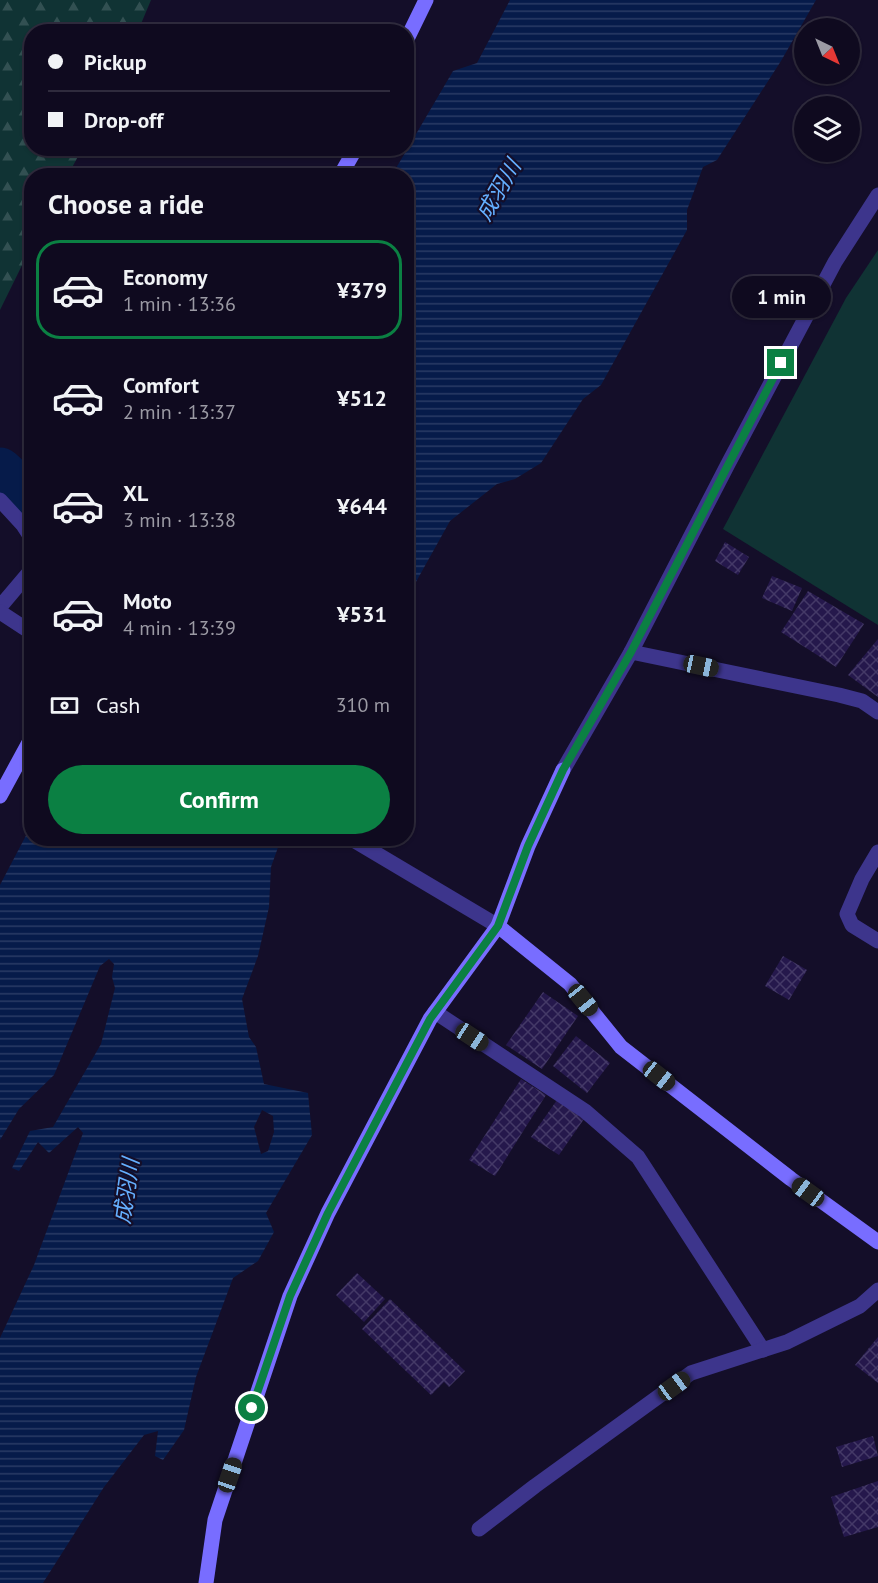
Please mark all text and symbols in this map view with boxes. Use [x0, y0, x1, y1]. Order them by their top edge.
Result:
north arrow [794, 18, 860, 84]
map controls [794, 18, 860, 162]
text: Pickup [84, 48, 147, 76]
button: layers [794, 96, 860, 162]
text: Drop-off [84, 106, 163, 134]
water label: 成羽川 [469, 153, 528, 226]
text: Choose a ride [48, 187, 204, 221]
icon: car [51, 263, 105, 317]
text: Economy [123, 263, 207, 291]
text: ¥379 [337, 276, 387, 304]
callout: 1 min [732, 276, 830, 318]
text: 1 min [757, 284, 806, 310]
text: 1 min · 13:36 [123, 291, 236, 317]
route end [767, 349, 794, 376]
icon: car [51, 371, 105, 425]
text: Comfort [123, 371, 199, 399]
text: ¥512 [337, 384, 387, 412]
text: 2 min · 13:37 [123, 399, 236, 425]
icon: car [51, 479, 105, 533]
text: XL [123, 479, 148, 507]
text: ¥644 [337, 492, 387, 520]
text: 3 min · 13:38 [123, 507, 236, 533]
icon: car [51, 587, 105, 641]
text: Moto [123, 587, 172, 615]
text: ¥531 [337, 600, 387, 628]
text: 4 min · 13:39 [123, 615, 236, 641]
car [682, 653, 720, 679]
icon: cash [48, 689, 81, 722]
text: Cash [96, 691, 140, 719]
text: 310 m [336, 692, 390, 718]
button: Confirm [48, 765, 390, 834]
car [565, 980, 601, 1020]
car [452, 1020, 492, 1054]
car [639, 1058, 679, 1094]
water label: 成羽川 [108, 1154, 145, 1226]
car [788, 1174, 828, 1210]
car [654, 1368, 694, 1404]
route start [238, 1394, 265, 1421]
car [216, 1455, 244, 1495]

